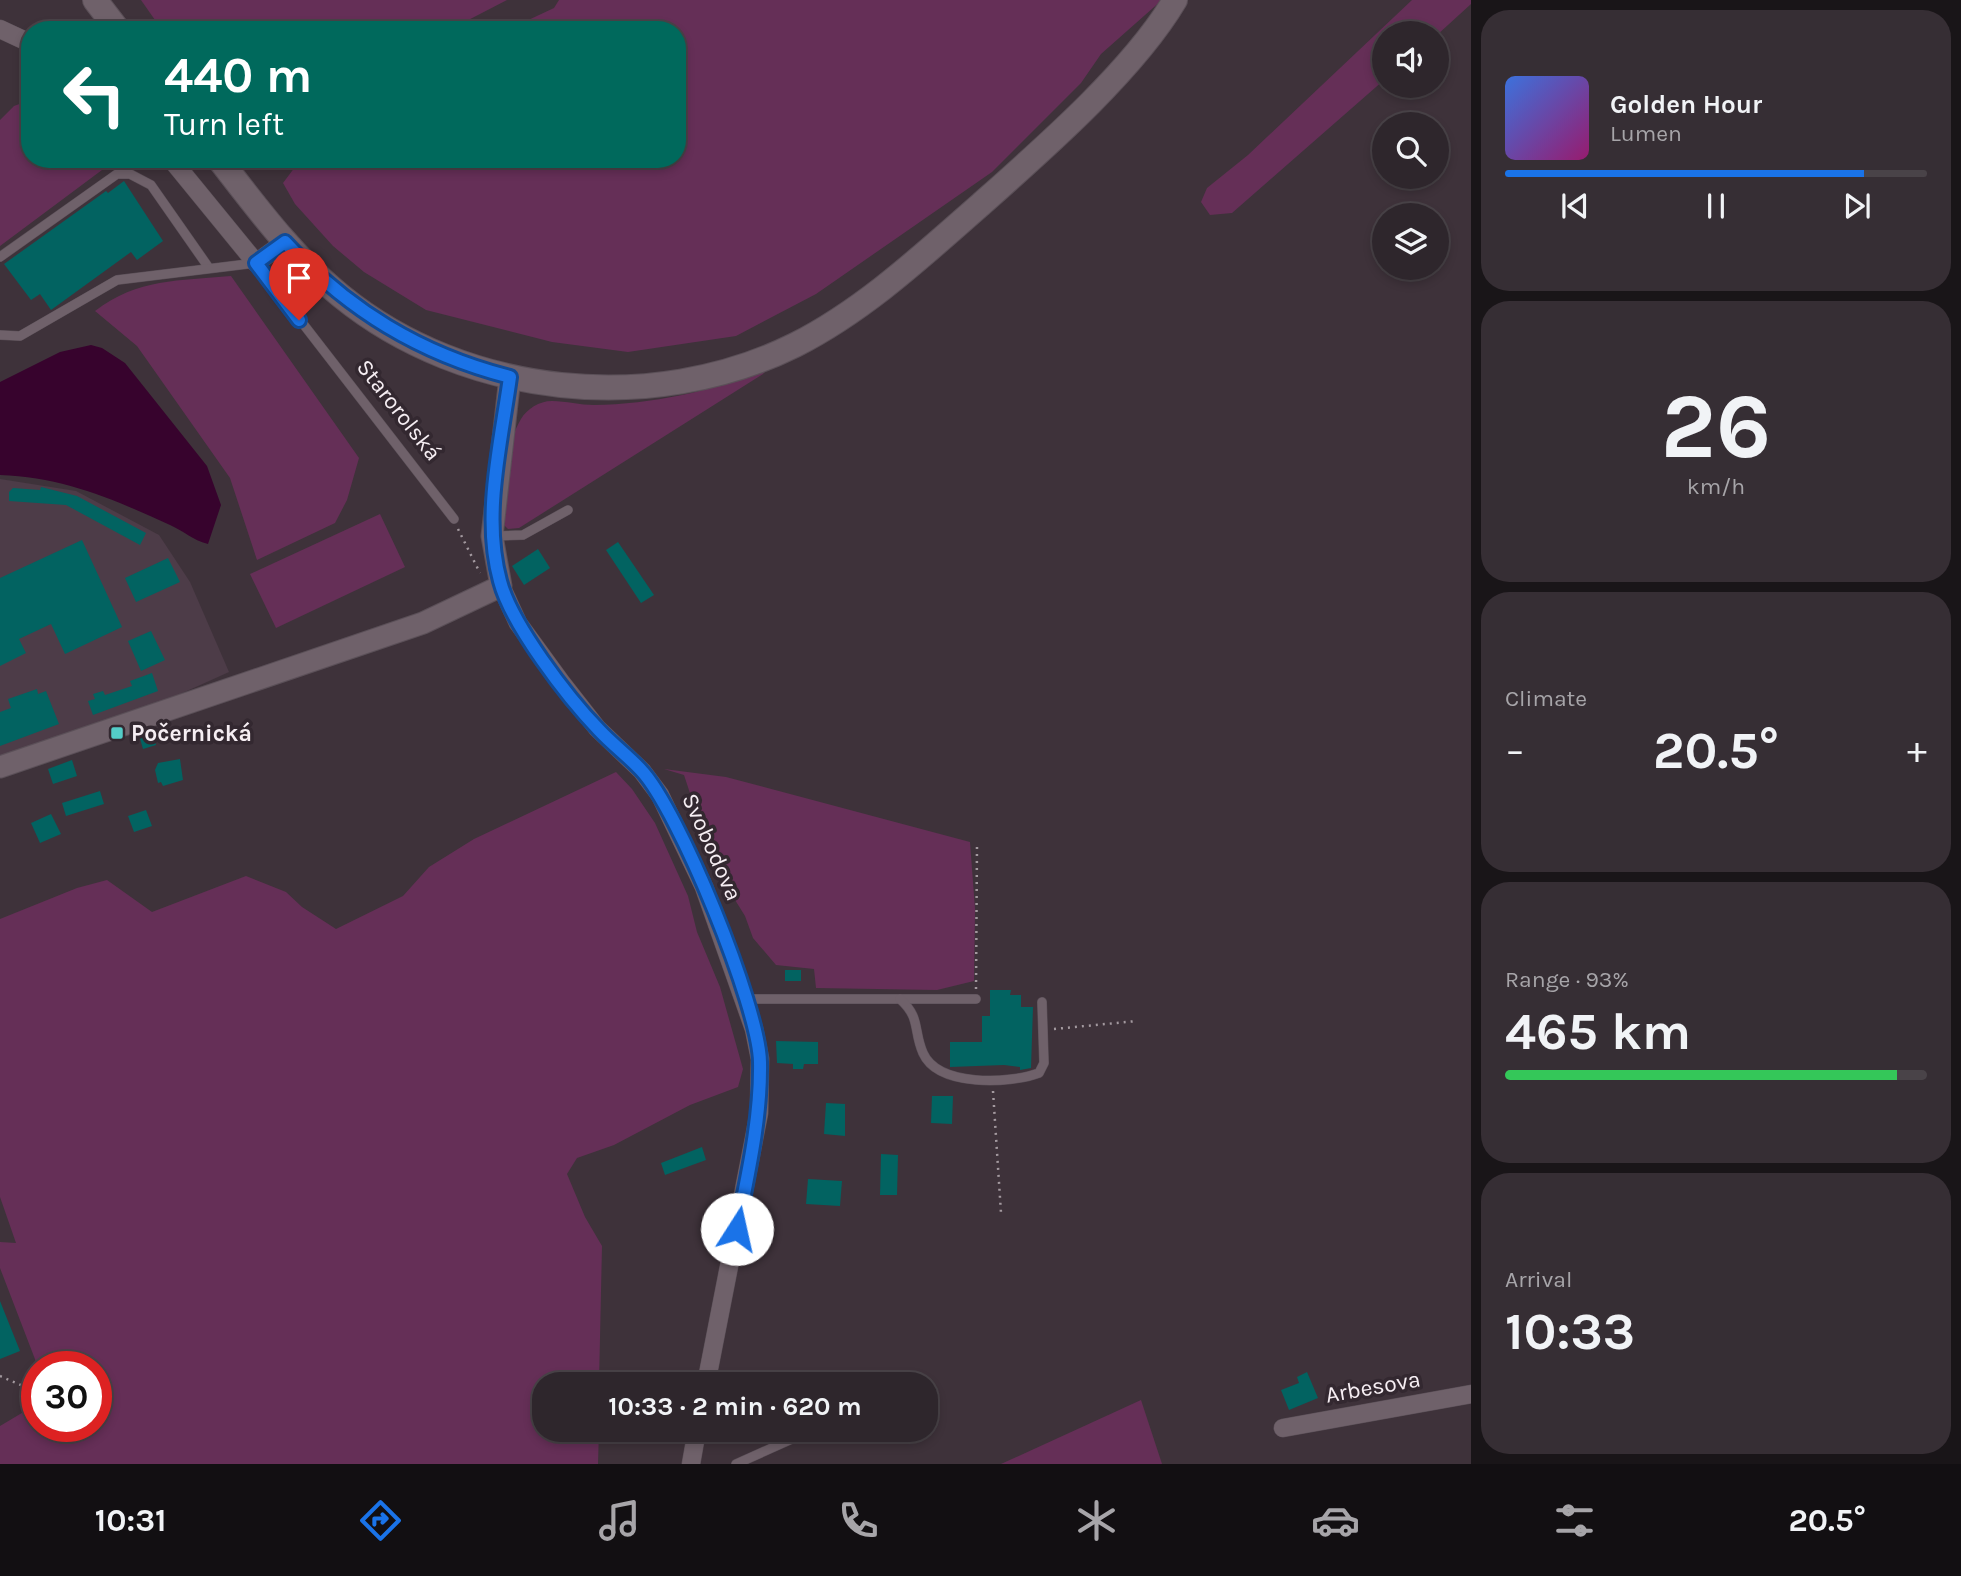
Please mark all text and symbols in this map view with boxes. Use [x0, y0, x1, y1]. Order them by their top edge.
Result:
map controls [1372, 21, 1449, 280]
button: sound [1372, 21, 1449, 98]
text: 440 m [164, 47, 312, 104]
icon: left [49, 49, 140, 140]
text: Golden Hour [1610, 89, 1762, 120]
text: Turn left [164, 106, 284, 143]
button: search [1372, 112, 1449, 189]
text: Lumen [1610, 120, 1682, 147]
icon: previous [1556, 187, 1594, 225]
icon: pause [1697, 187, 1735, 225]
icon: next [1838, 187, 1876, 225]
button: layers [1372, 203, 1449, 280]
pin [269, 248, 329, 320]
icon: arrive [280, 259, 318, 297]
street label: Starorolská [351, 354, 447, 466]
text: 26 [1661, 374, 1771, 480]
text: km/h [1687, 473, 1745, 500]
text: Climate [1505, 685, 1587, 712]
place label: Počernická [131, 720, 252, 747]
text: 20.5° [1653, 720, 1779, 781]
marker: Počernická [109, 725, 125, 741]
text: − [1505, 728, 1525, 773]
text: + [1907, 728, 1927, 773]
street label: Svobodova [676, 789, 748, 905]
text: Range · 93% [1505, 966, 1629, 993]
text: 465 km [1505, 1001, 1691, 1062]
position arrow [700, 1192, 774, 1266]
text: Arrival [1505, 1266, 1572, 1293]
text: 10:33 [1505, 1301, 1635, 1362]
speed limit sign: 30 [21, 1351, 112, 1442]
street label: Arbesova [1323, 1365, 1423, 1409]
text: 10:33 · 2 min · 620 m [608, 1391, 862, 1422]
icon: directions [356, 1496, 405, 1545]
icon: music [595, 1496, 644, 1545]
icon: phone [834, 1496, 883, 1545]
icon: climate [1072, 1496, 1121, 1545]
icon: car [1311, 1496, 1360, 1545]
icon: filters [1550, 1496, 1599, 1545]
text: 10:31 [95, 1502, 166, 1539]
text: 20.5° [1788, 1502, 1866, 1539]

